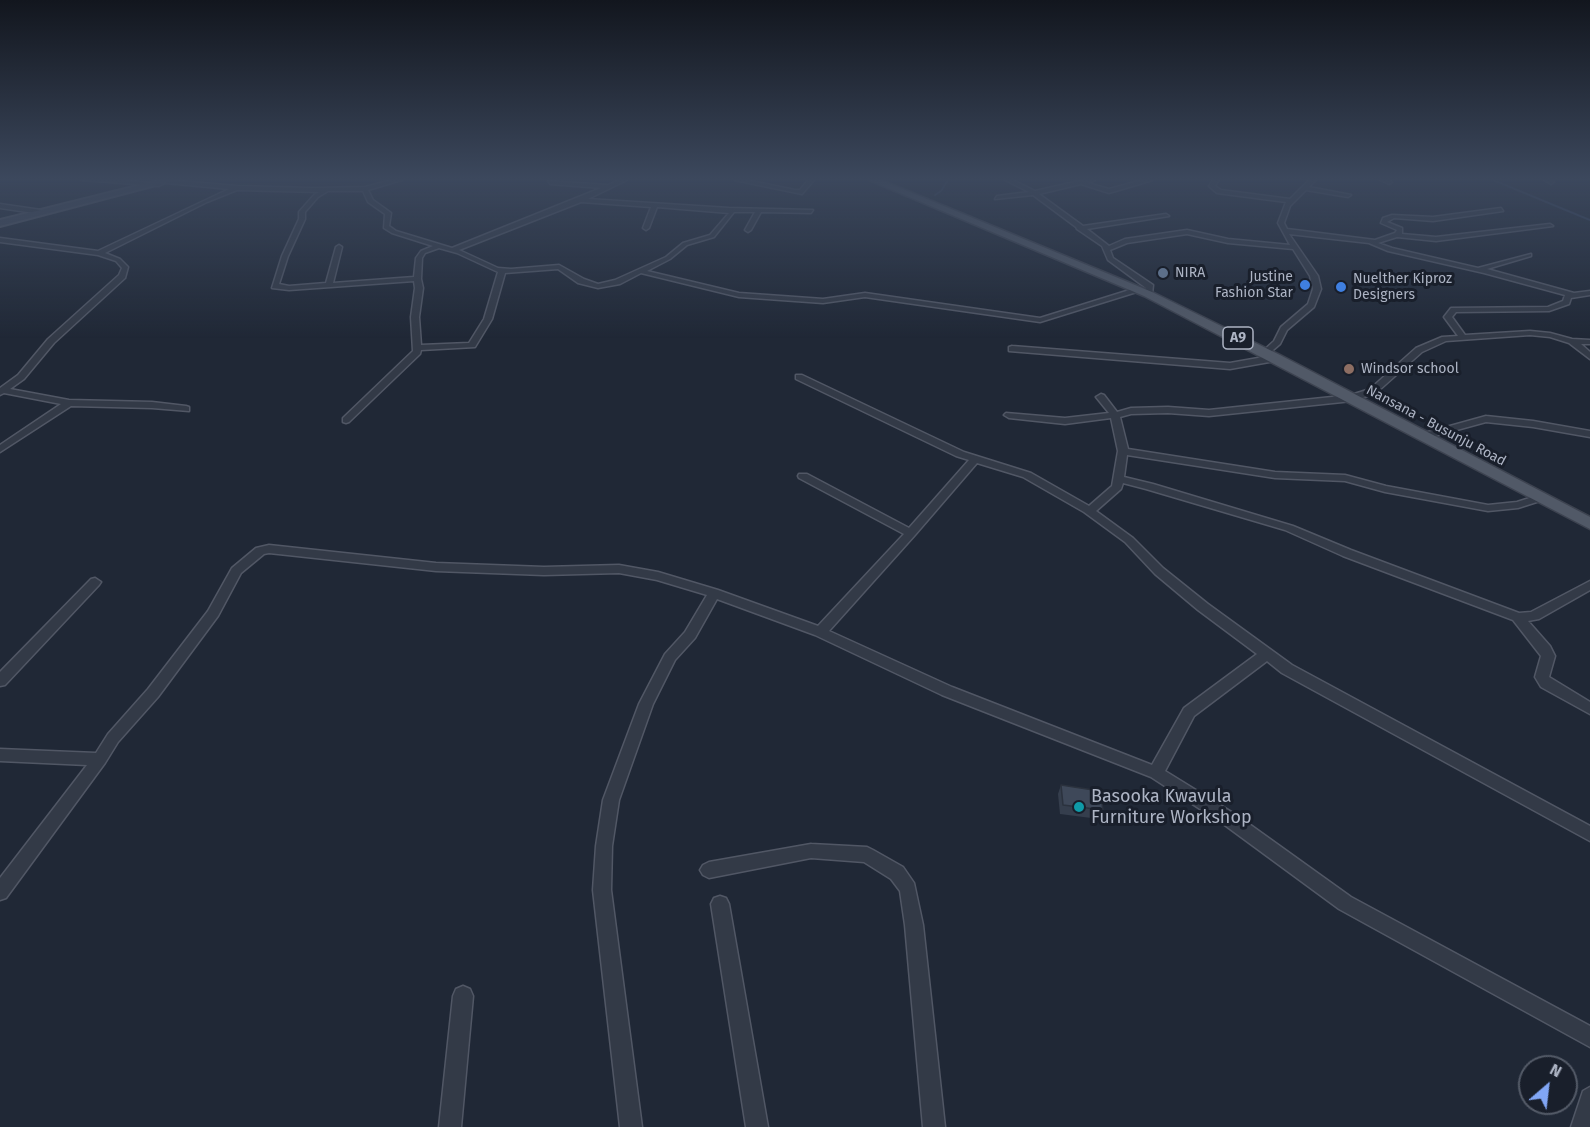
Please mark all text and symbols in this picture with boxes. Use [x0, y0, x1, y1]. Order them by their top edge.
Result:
place label: NIRA [1175, 265, 1205, 281]
marker: NIRA [1156, 266, 1170, 280]
place label: Justine Fashion Star [1215, 269, 1293, 302]
place label: Nuelther Kiproz Designers [1353, 271, 1452, 304]
marker: Justine Fashion Star [1298, 278, 1312, 292]
marker: Nuelther Kiproz Designers [1334, 280, 1348, 294]
road number: A9 [1223, 327, 1253, 349]
place label: Windsor school [1361, 361, 1459, 377]
marker: Windsor school [1342, 362, 1356, 376]
street label: Nansana - Busunju Road [1363, 382, 1509, 470]
place label: Basooka Kwavula Furniture Workshop [1091, 786, 1252, 828]
marker: Basooka Kwavula Furniture Workshop [1072, 800, 1086, 814]
north arrow [1518, 1055, 1578, 1115]
text: N [1547, 1060, 1565, 1081]

